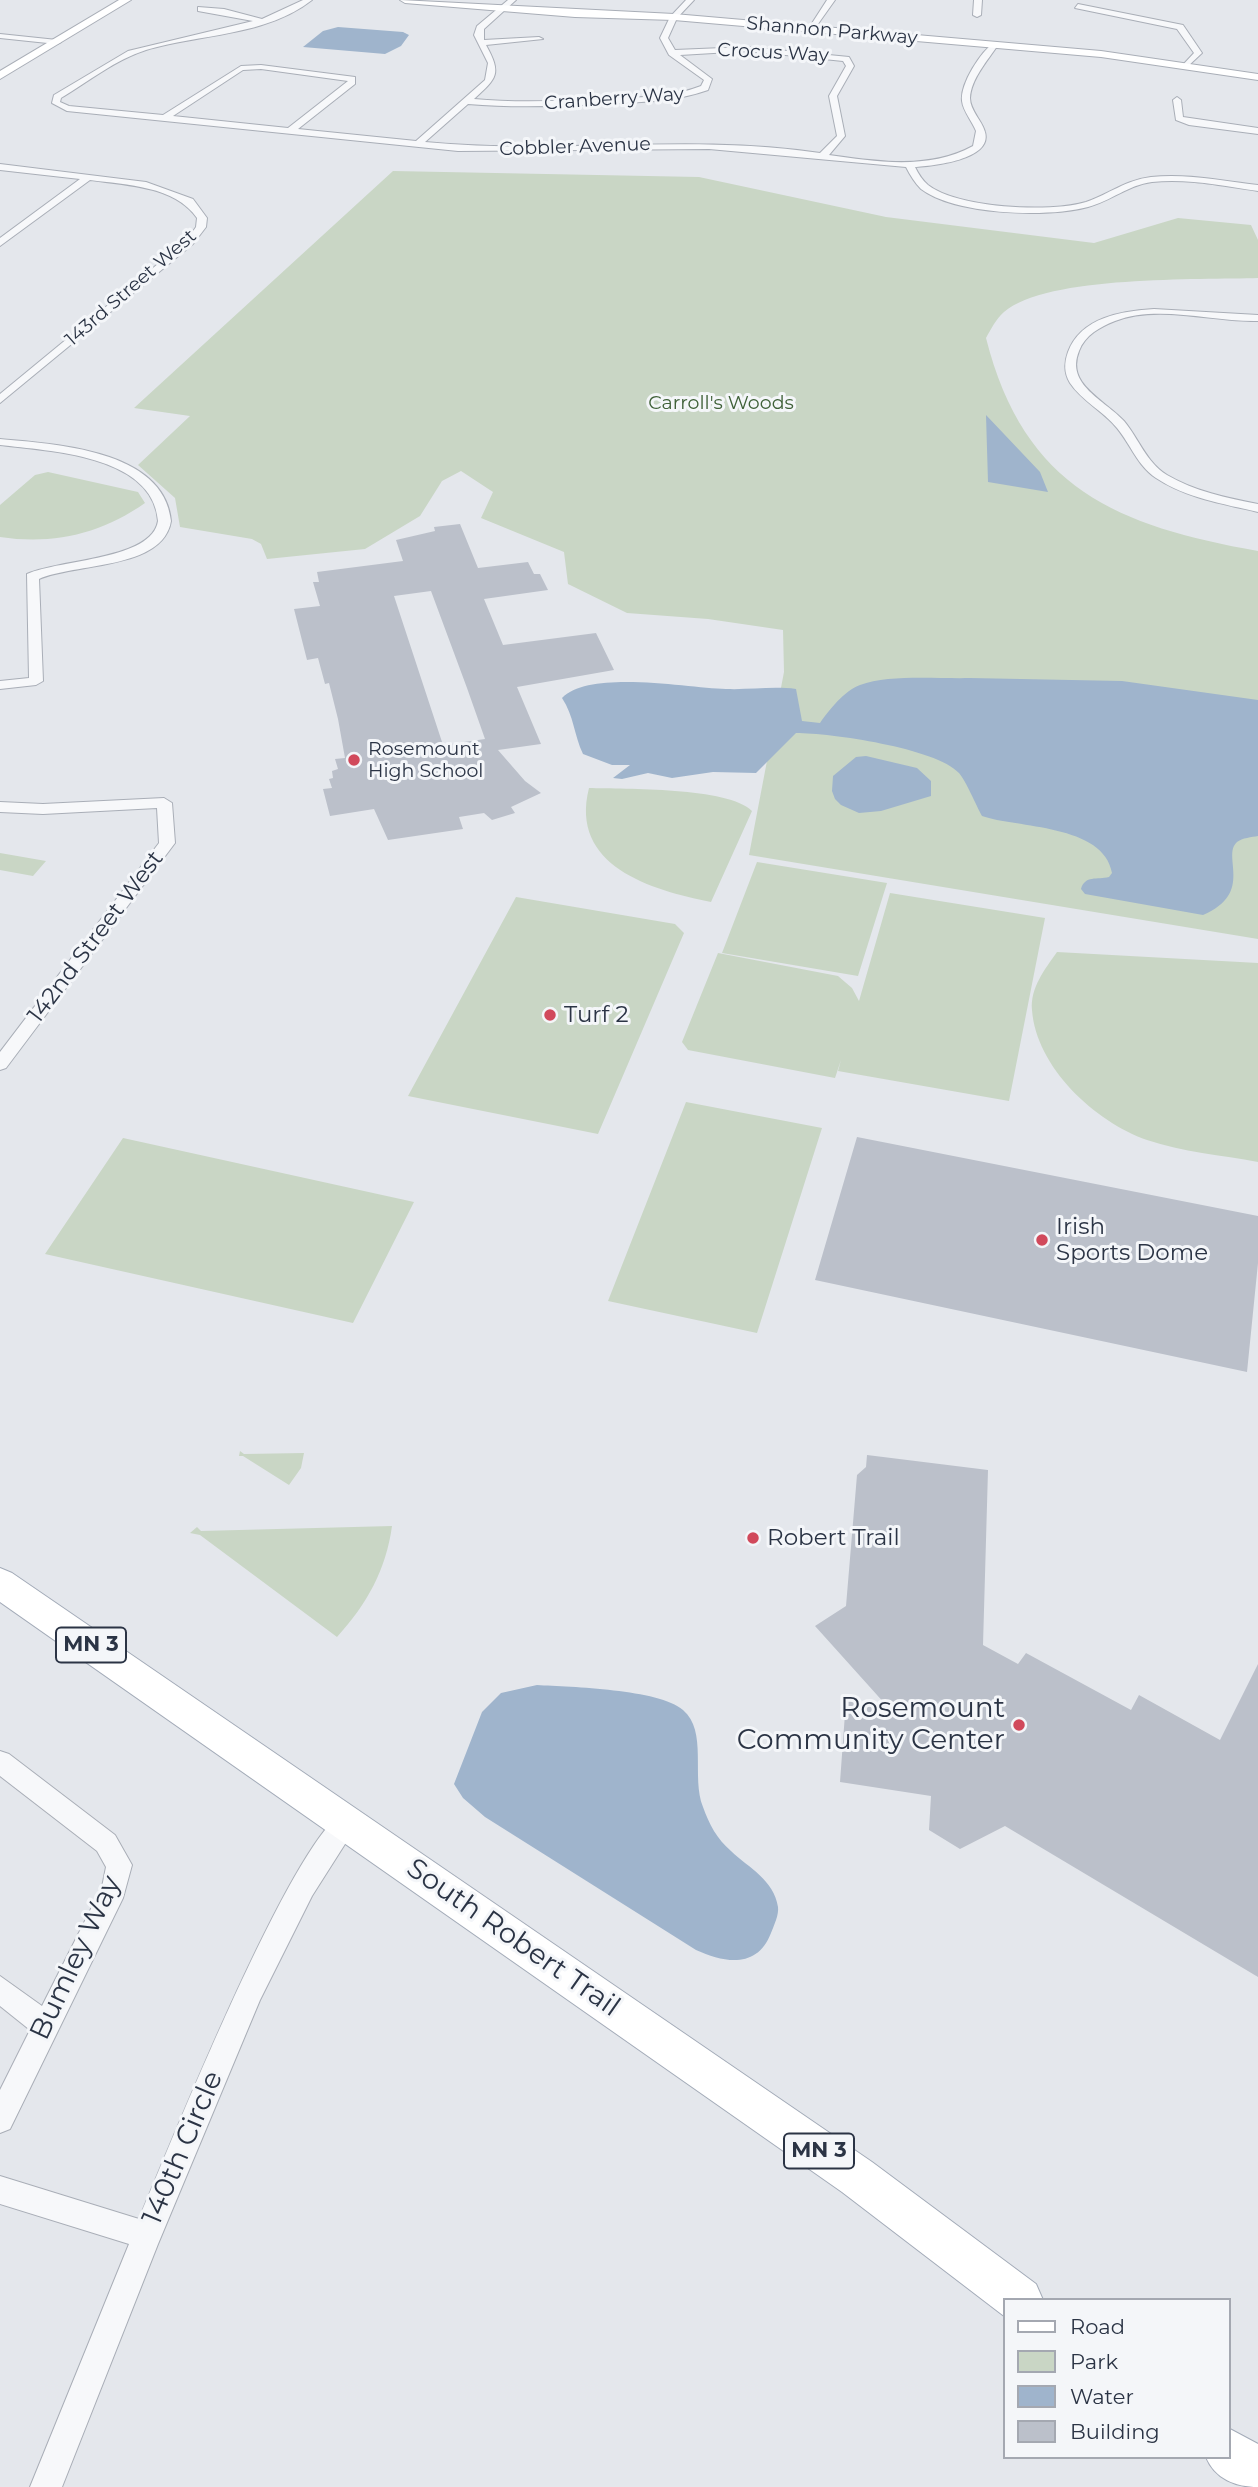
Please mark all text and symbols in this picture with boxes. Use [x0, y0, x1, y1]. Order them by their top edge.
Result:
street label: Shannon Parkway [746, 12, 918, 50]
street label: Crocus Way [717, 39, 829, 67]
street label: Cranberry Way [543, 83, 685, 115]
street label: Cobbler Avenue [499, 133, 651, 161]
street label: 143rd Street West [61, 225, 201, 351]
park label: Carroll's Woods [648, 392, 794, 414]
place label: Rosemount High School [368, 738, 483, 782]
marker: Rosemount High School [346, 752, 362, 768]
street label: 142nd Street West [22, 846, 170, 1028]
place label: Turf 2 [564, 1001, 628, 1029]
marker: Turf 2 [542, 1007, 558, 1023]
place label: Irish Sports Dome [1056, 1213, 1208, 1267]
marker: Irish Sports Dome [1034, 1232, 1050, 1248]
place label: Robert Trail [767, 1524, 900, 1552]
marker: Robert Trail [745, 1530, 761, 1546]
road number: MN 3 [56, 1628, 126, 1662]
place label: Rosemount Community Center [737, 1692, 1005, 1758]
marker: Rosemount Community Center [1011, 1717, 1027, 1733]
street label: South Robert Trail [400, 1852, 626, 2024]
street label: Bumley Way [23, 1871, 129, 2045]
street label: 140th Circle [136, 2066, 230, 2230]
road number: MN 3 [784, 2134, 854, 2168]
legend [1002, 2298, 1230, 2459]
text: Road [1070, 2314, 1125, 2339]
text: Park [1070, 2349, 1118, 2374]
text: Water [1070, 2384, 1134, 2409]
text: Building [1070, 2419, 1160, 2444]

